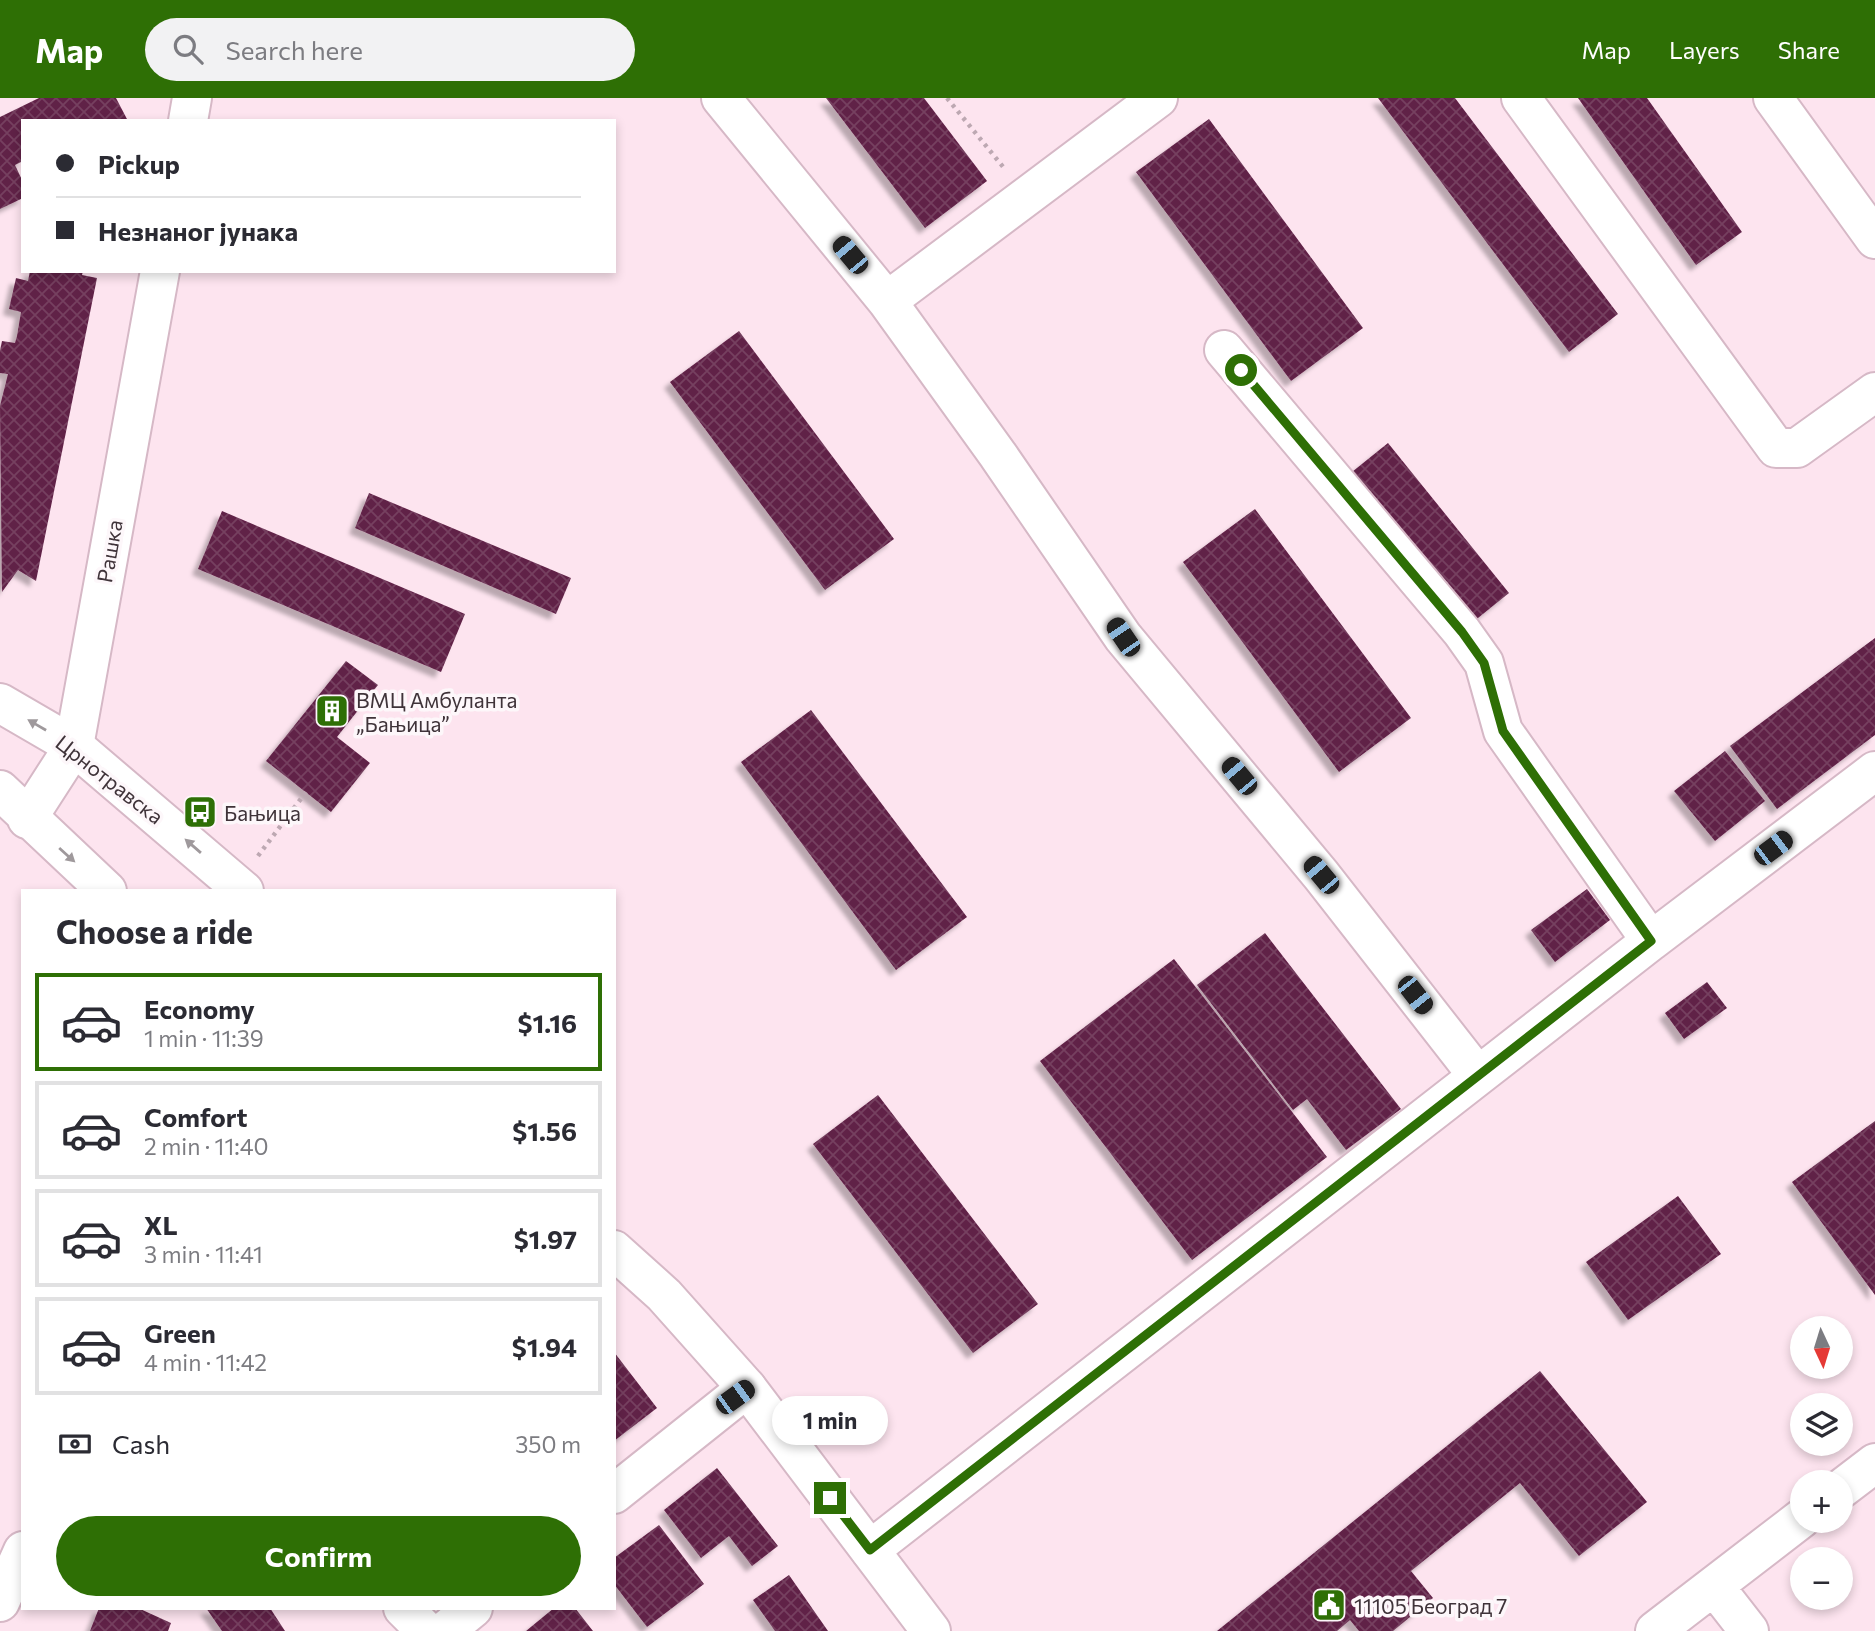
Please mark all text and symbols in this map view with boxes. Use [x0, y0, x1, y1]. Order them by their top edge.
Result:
search box [145, 18, 635, 81]
text: Map [35, 29, 103, 70]
icon: search [169, 30, 207, 68]
text: Search here [225, 34, 363, 65]
text: Map [1582, 35, 1631, 64]
text: Layers [1669, 35, 1740, 64]
text: Share [1778, 35, 1840, 64]
text: Pickup [98, 148, 180, 179]
text: Незнаног јунака [98, 215, 298, 246]
car [829, 232, 872, 278]
route start [1225, 354, 1257, 386]
street label: Рашка [91, 518, 127, 584]
car [1103, 614, 1144, 660]
place label: ВМЦ Амбуланта „Бањица” [356, 687, 517, 736]
building icon: ВМЦ Амбуланта „Бањица” [313, 692, 351, 730]
one-way arrow [27, 718, 46, 731]
street label: Црнотравска [51, 729, 169, 829]
car [1218, 753, 1261, 799]
bus stop icon: Бањица [181, 793, 219, 831]
place label: Бањица [224, 800, 301, 825]
car [1750, 827, 1797, 869]
one-way arrow [184, 838, 202, 854]
one-way arrow [58, 847, 76, 863]
car [1300, 852, 1343, 898]
text: Choose a ride [56, 911, 253, 951]
car [1394, 972, 1437, 1018]
icon: car [60, 991, 123, 1054]
text: Economy [144, 993, 255, 1024]
text: $1.16 [518, 1007, 577, 1038]
text: 1 min · 11:39 [144, 1024, 264, 1052]
icon: car [60, 1099, 123, 1162]
text: Comfort [144, 1101, 247, 1132]
text: $1.56 [512, 1115, 577, 1146]
text: 2 min · 11:40 [144, 1132, 268, 1160]
icon: car [60, 1207, 123, 1270]
text: XL [144, 1209, 178, 1240]
text: $1.97 [514, 1223, 577, 1254]
text: 3 min · 11:41 [144, 1240, 263, 1268]
icon: car [60, 1315, 123, 1378]
north arrow [1790, 1316, 1853, 1379]
map controls [1790, 1316, 1853, 1610]
text: Green [144, 1317, 216, 1348]
text: $1.94 [512, 1331, 577, 1362]
text: 4 min · 11:42 [144, 1348, 267, 1376]
car [712, 1376, 759, 1418]
button: layers [1790, 1393, 1853, 1456]
callout: 1 min [772, 1396, 888, 1446]
text: 1 min [803, 1406, 857, 1434]
icon: cash [56, 1425, 94, 1463]
text: Cash [112, 1428, 170, 1459]
text: 350 m [515, 1430, 581, 1458]
button: + [1790, 1470, 1853, 1533]
route end [814, 1482, 846, 1514]
button: Confirm [56, 1516, 581, 1596]
button: − [1790, 1547, 1853, 1610]
public building icon: 11105 Београд 7 [1310, 1586, 1348, 1624]
place label: 11105 Београд 7 [1354, 1593, 1507, 1618]

